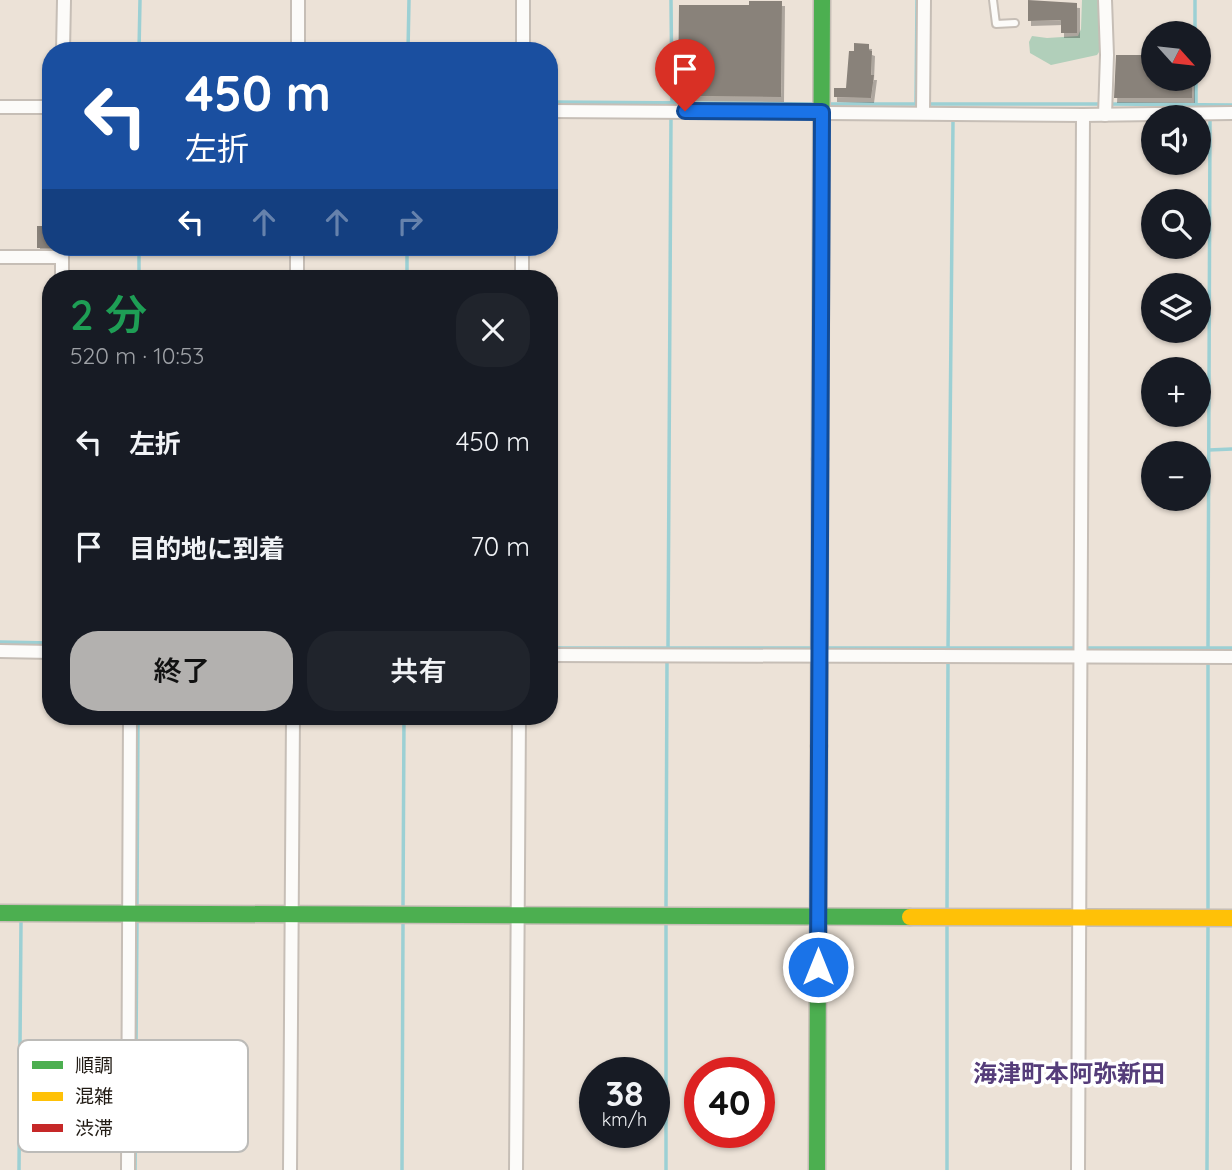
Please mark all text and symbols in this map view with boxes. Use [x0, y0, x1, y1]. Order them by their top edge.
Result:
north arrow [1141, 21, 1211, 91]
map controls [1141, 21, 1211, 511]
pin [655, 39, 715, 111]
icon: arrive [666, 50, 704, 88]
text: 450 m [185, 62, 331, 123]
icon: left [70, 70, 161, 161]
button: sound [1141, 105, 1211, 175]
text: 左折 [185, 128, 249, 168]
button: search [1141, 189, 1211, 259]
icon: left [172, 203, 210, 241]
icon: ahead [245, 203, 283, 241]
icon: ahead [318, 203, 356, 241]
icon: right [391, 203, 429, 241]
button: layers [1141, 273, 1211, 343]
text: 2 分 [70, 288, 147, 341]
button: close [456, 293, 530, 367]
text: 520 m · 10:53 [70, 341, 204, 370]
button: + [1141, 357, 1211, 427]
icon: left [70, 423, 108, 461]
text: 450 m [456, 425, 530, 458]
text: 左折 [129, 427, 181, 460]
button: − [1141, 441, 1211, 511]
icon: arrive [70, 528, 108, 566]
text: 70 m [470, 530, 530, 563]
text: 目的地に到着 [129, 532, 285, 565]
button: 終了 [70, 631, 293, 711]
button: 共有 [307, 631, 530, 711]
position arrow [781, 930, 855, 1004]
legend [18, 1040, 248, 1152]
text: 順調 [75, 1053, 113, 1077]
speed limit sign: 40 [684, 1057, 775, 1148]
district label: 海津町本阿弥新田 [973, 1058, 1165, 1088]
text: 38 [606, 1071, 643, 1115]
text: 混雑 [75, 1084, 113, 1108]
text: km/h [602, 1108, 647, 1131]
text: 渋滞 [75, 1116, 113, 1140]

